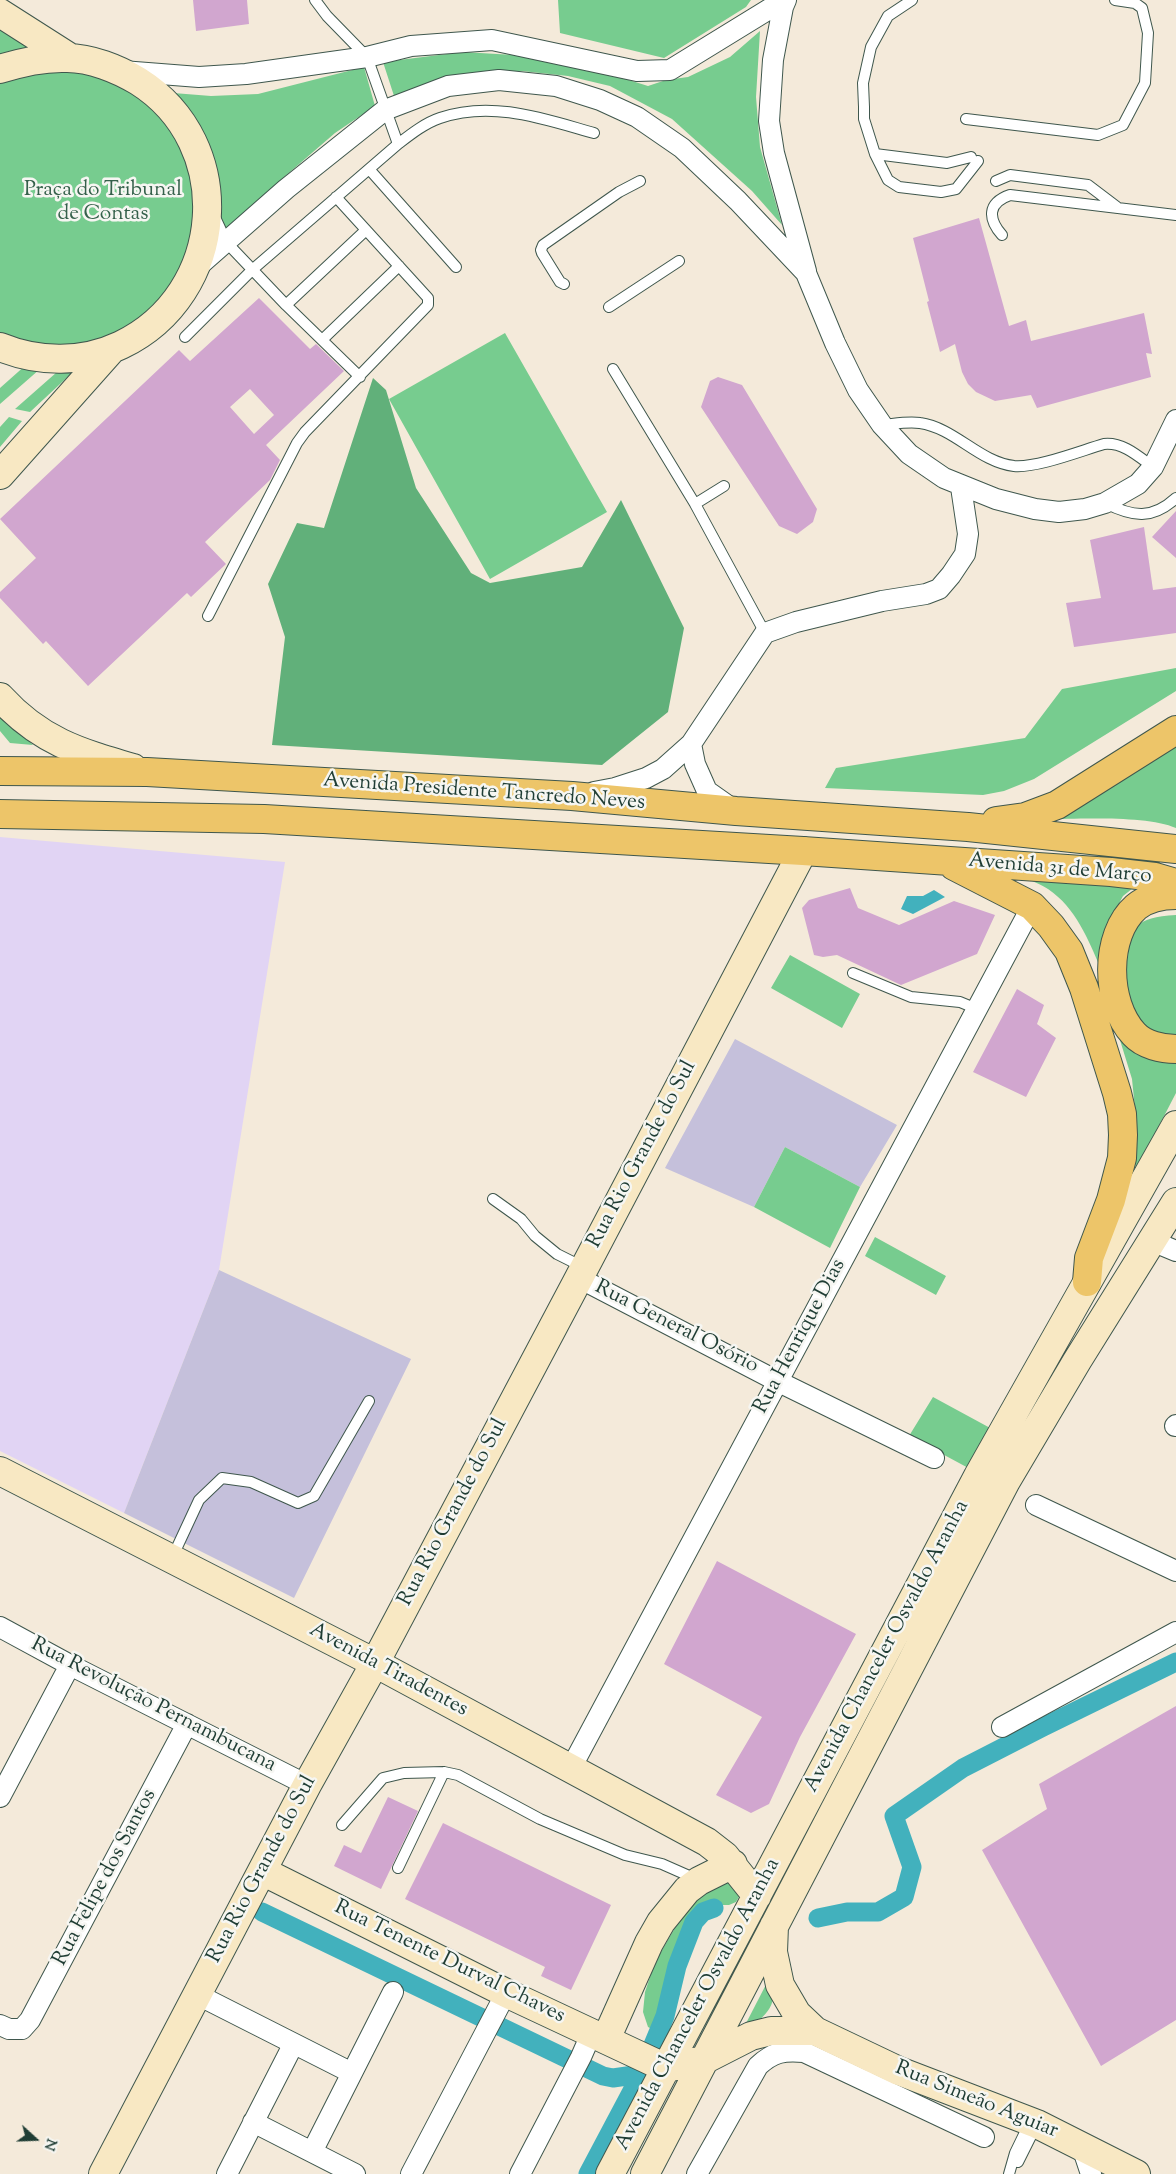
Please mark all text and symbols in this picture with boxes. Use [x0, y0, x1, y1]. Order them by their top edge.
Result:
park label: Praça do Tribunal de Contas [24, 178, 182, 228]
street label: Avenida Presidente Tancredo Neves [322, 769, 646, 817]
street label: Avenida 31 de Março [967, 849, 1153, 891]
street label: Rua Rio Grande do Sul [583, 1057, 703, 1253]
street label: Rua Henrique Dias [750, 1255, 852, 1419]
street label: Rua General Osório [590, 1276, 762, 1380]
street label: Rua Rio Grande do Sul [394, 1415, 514, 1611]
street label: Avenida Chanceler Osvaldo Aranha [800, 1497, 976, 1797]
street label: Avenida Tiradentes [304, 1619, 472, 1723]
street label: Rua Revolução Pernambucana [26, 1633, 280, 1779]
street label: Rua Rio Grande do Sul [203, 1772, 323, 1968]
street label: Rua Felipe dos Santos [49, 1785, 163, 1971]
street label: Avenida Chanceler Osvaldo Aranha [611, 1855, 787, 2155]
street label: Rua Tenente Durval Chaves [329, 1896, 569, 2030]
street label: Rua Simeão Aguiar [891, 2057, 1061, 2145]
north arrow [10, 2114, 60, 2164]
text: N [38, 2135, 60, 2153]

